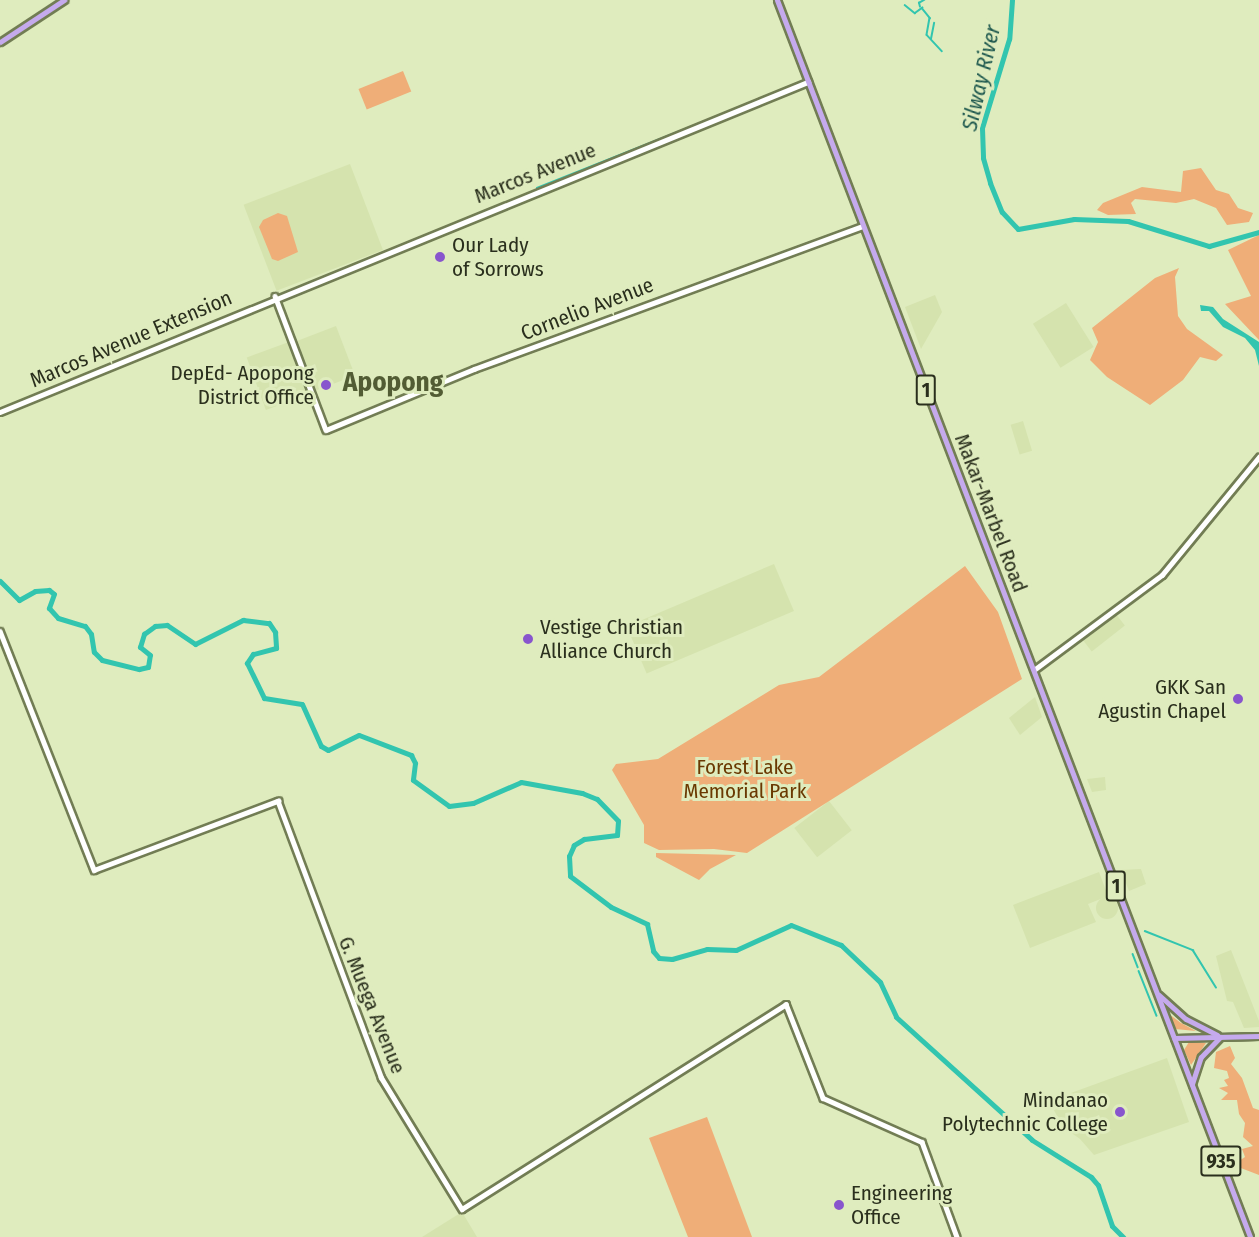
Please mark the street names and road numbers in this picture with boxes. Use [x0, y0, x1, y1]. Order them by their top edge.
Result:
street label: Marcos Avenue [471, 137, 599, 209]
street label: Cornelio Avenue [517, 272, 657, 346]
street label: Marcos Avenue Extension [26, 285, 236, 393]
road number: 1 [916, 373, 936, 407]
street label: Makar-Marbel Road [949, 430, 1033, 596]
road number: 1 [1106, 869, 1126, 903]
street label: G. Muega Avenue [333, 933, 411, 1077]
road number: 935 [1200, 1144, 1242, 1178]

